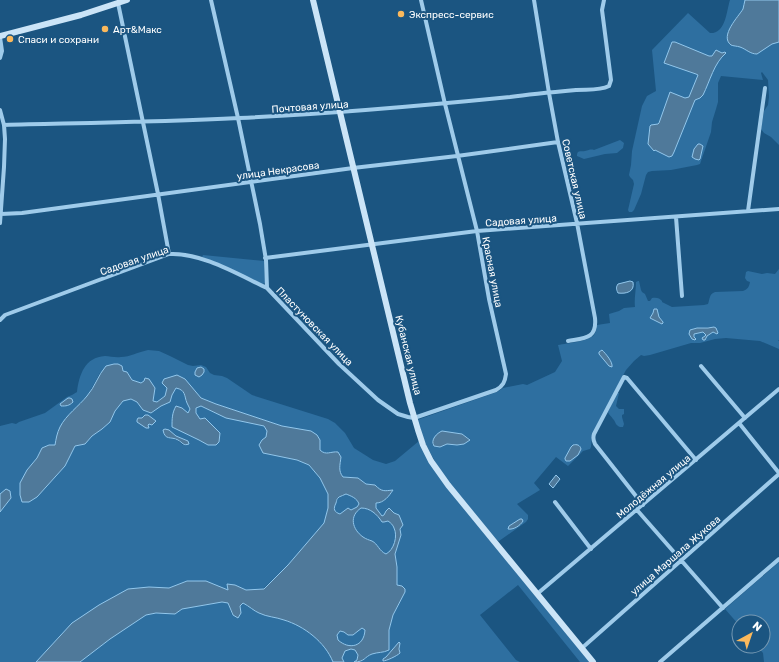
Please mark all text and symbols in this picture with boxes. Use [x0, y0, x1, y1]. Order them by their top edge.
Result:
marker: Экспресс-сервис [396, 9, 406, 19]
place label: Экспресс-сервис [409, 9, 494, 21]
marker: Арт&Макс [100, 24, 110, 34]
place label: Арт&Макс [113, 24, 162, 36]
marker: Спаси и сохрани [5, 34, 15, 44]
place label: Спаси и сохрани [18, 34, 99, 46]
street label: Почтовая улица [271, 98, 349, 116]
street label: Советская улица [559, 138, 589, 220]
street label: улица Некрасова [236, 159, 320, 183]
street label: Садовая улица [485, 213, 557, 229]
street label: Красная улица [479, 236, 505, 309]
street label: Садовая улица [98, 244, 170, 278]
street label: Пластуновская улица [273, 285, 355, 369]
street label: Кубанская улица [392, 314, 424, 396]
street label: Молодёжная улица [614, 452, 693, 521]
street label: улица Маршала Жукова [628, 513, 723, 598]
north arrow [731, 614, 771, 654]
text: N [750, 619, 764, 634]

